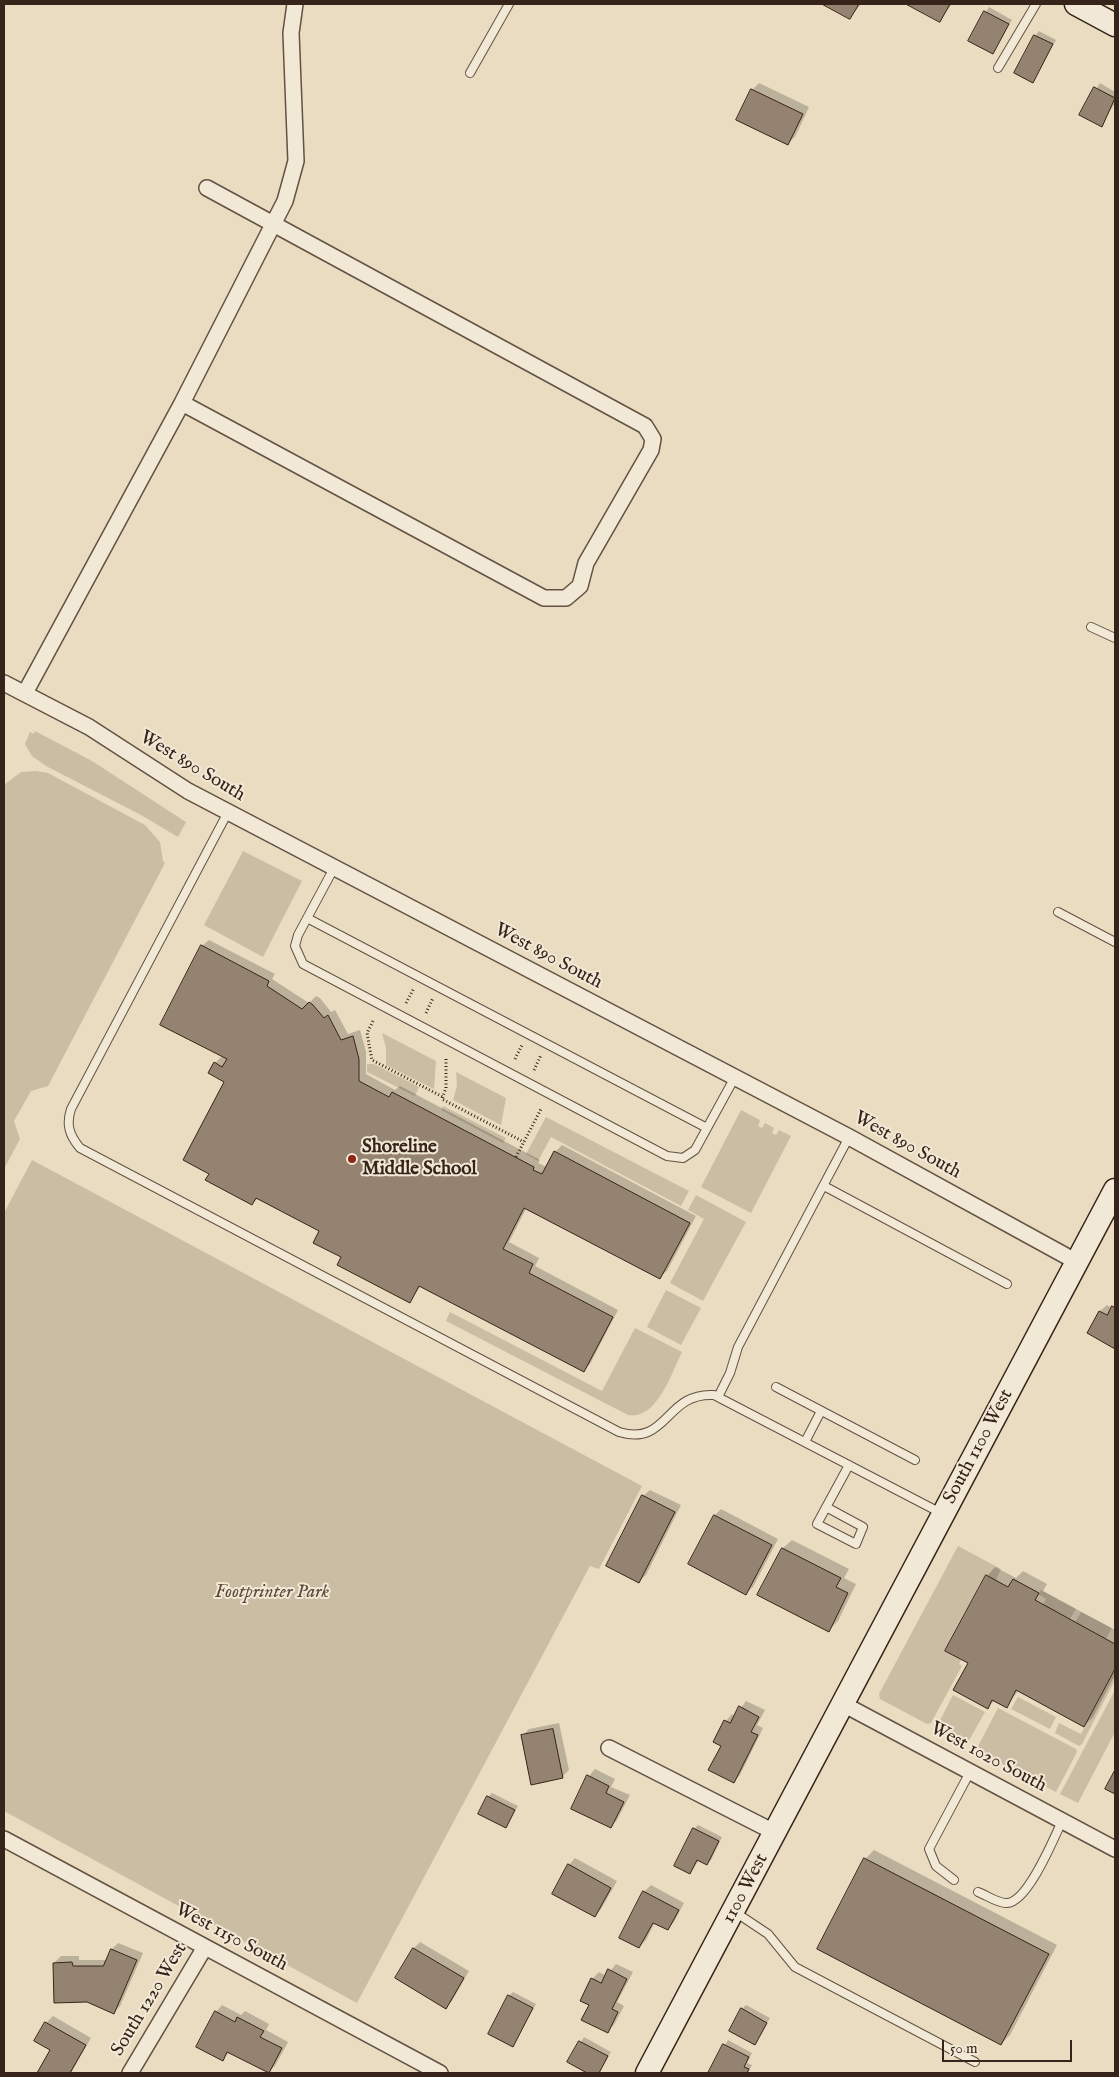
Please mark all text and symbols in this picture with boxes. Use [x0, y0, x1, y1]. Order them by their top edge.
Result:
street label: West 890 South [135, 727, 249, 807]
street label: West 890 South [490, 919, 606, 995]
street label: West 890 South [849, 1107, 965, 1185]
place label: Shoreline Middle School [362, 1137, 477, 1181]
marker: Shoreline Middle School [346, 1153, 358, 1165]
street label: South 1100 West [939, 1386, 1019, 1508]
park label: Footprinter Park [215, 1582, 329, 1604]
street label: West 1020 South [926, 1718, 1050, 1798]
street label: 1100 West [718, 1850, 774, 1928]
street label: West 1150 South [171, 1899, 291, 1977]
street label: South 1220 West [107, 1939, 193, 2061]
scale bar [944, 2030, 1074, 2062]
text: 50 m [950, 2039, 978, 2058]

